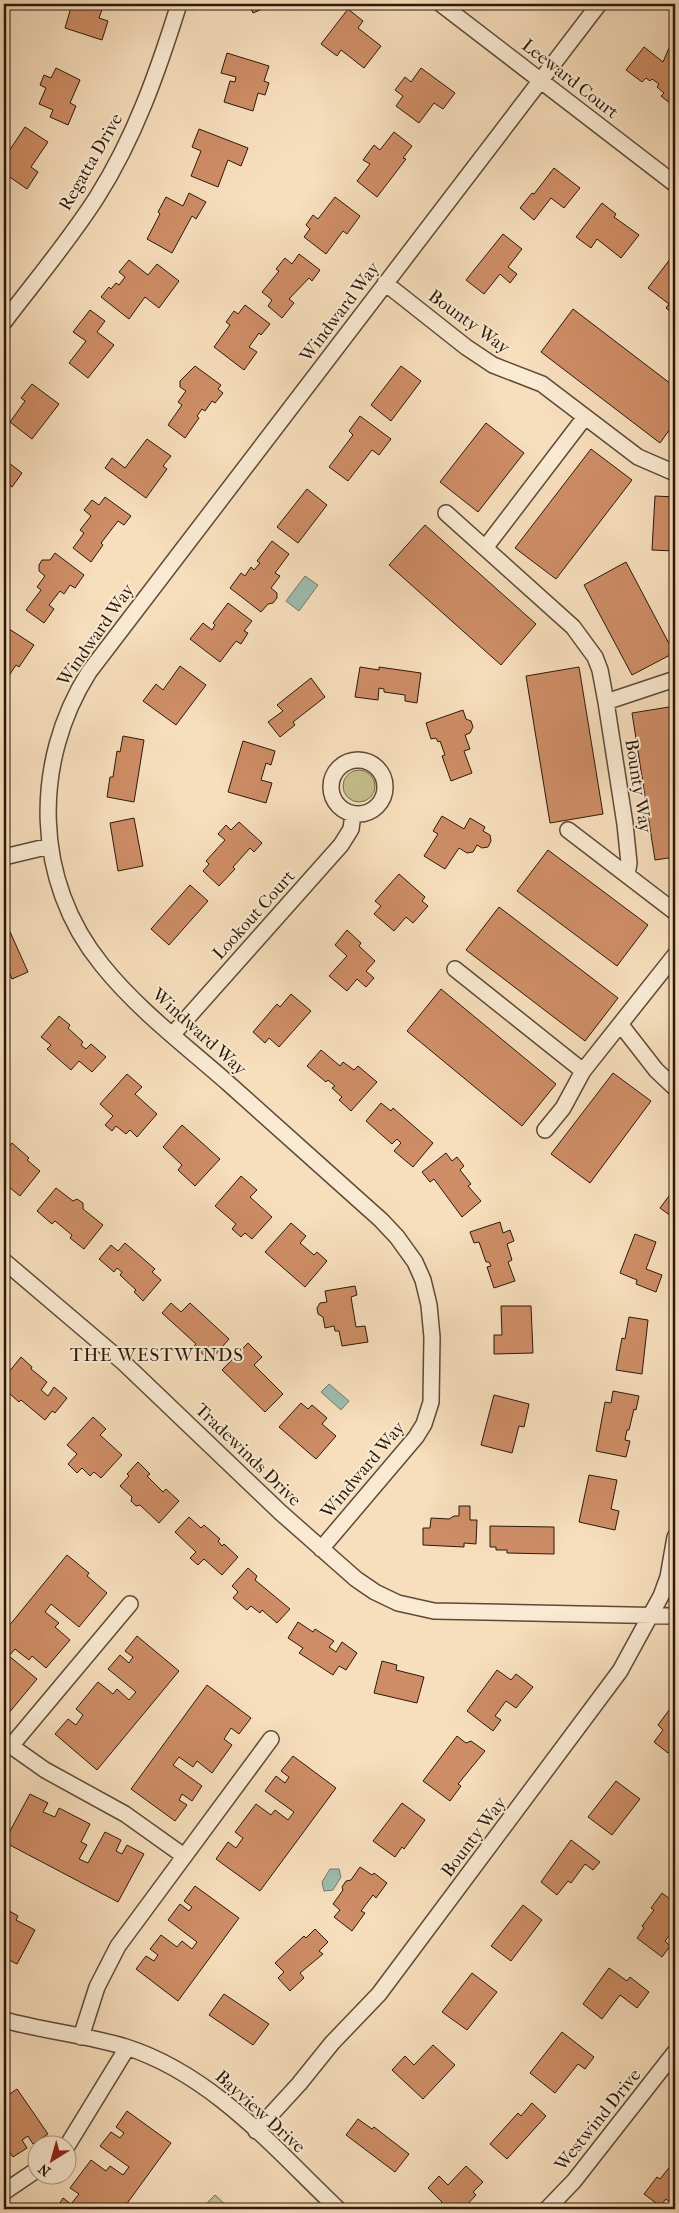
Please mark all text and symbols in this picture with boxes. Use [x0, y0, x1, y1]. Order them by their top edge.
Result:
street label: Leeward Court [518, 35, 623, 124]
street label: Regatta Drive [55, 110, 127, 214]
street label: Windward Way [295, 257, 385, 367]
street label: Bounty Way [424, 286, 515, 359]
street label: Windward Way [53, 579, 140, 691]
street label: Bounty Way [620, 737, 656, 836]
street label: Lookout Court [208, 866, 300, 964]
street label: Windward Way [147, 984, 252, 1081]
district label: THE WESTWINDS [70, 1344, 244, 1366]
street label: Tradewinds Drive [191, 1399, 305, 1511]
street label: Windward Way [316, 1416, 410, 1523]
street label: Bounty Way [437, 1792, 512, 1881]
street label: Westwind Drive [550, 2065, 646, 2176]
street label: Bayview Drive [211, 2066, 309, 2158]
north arrow [28, 2136, 78, 2186]
text: N [35, 2160, 54, 2180]

